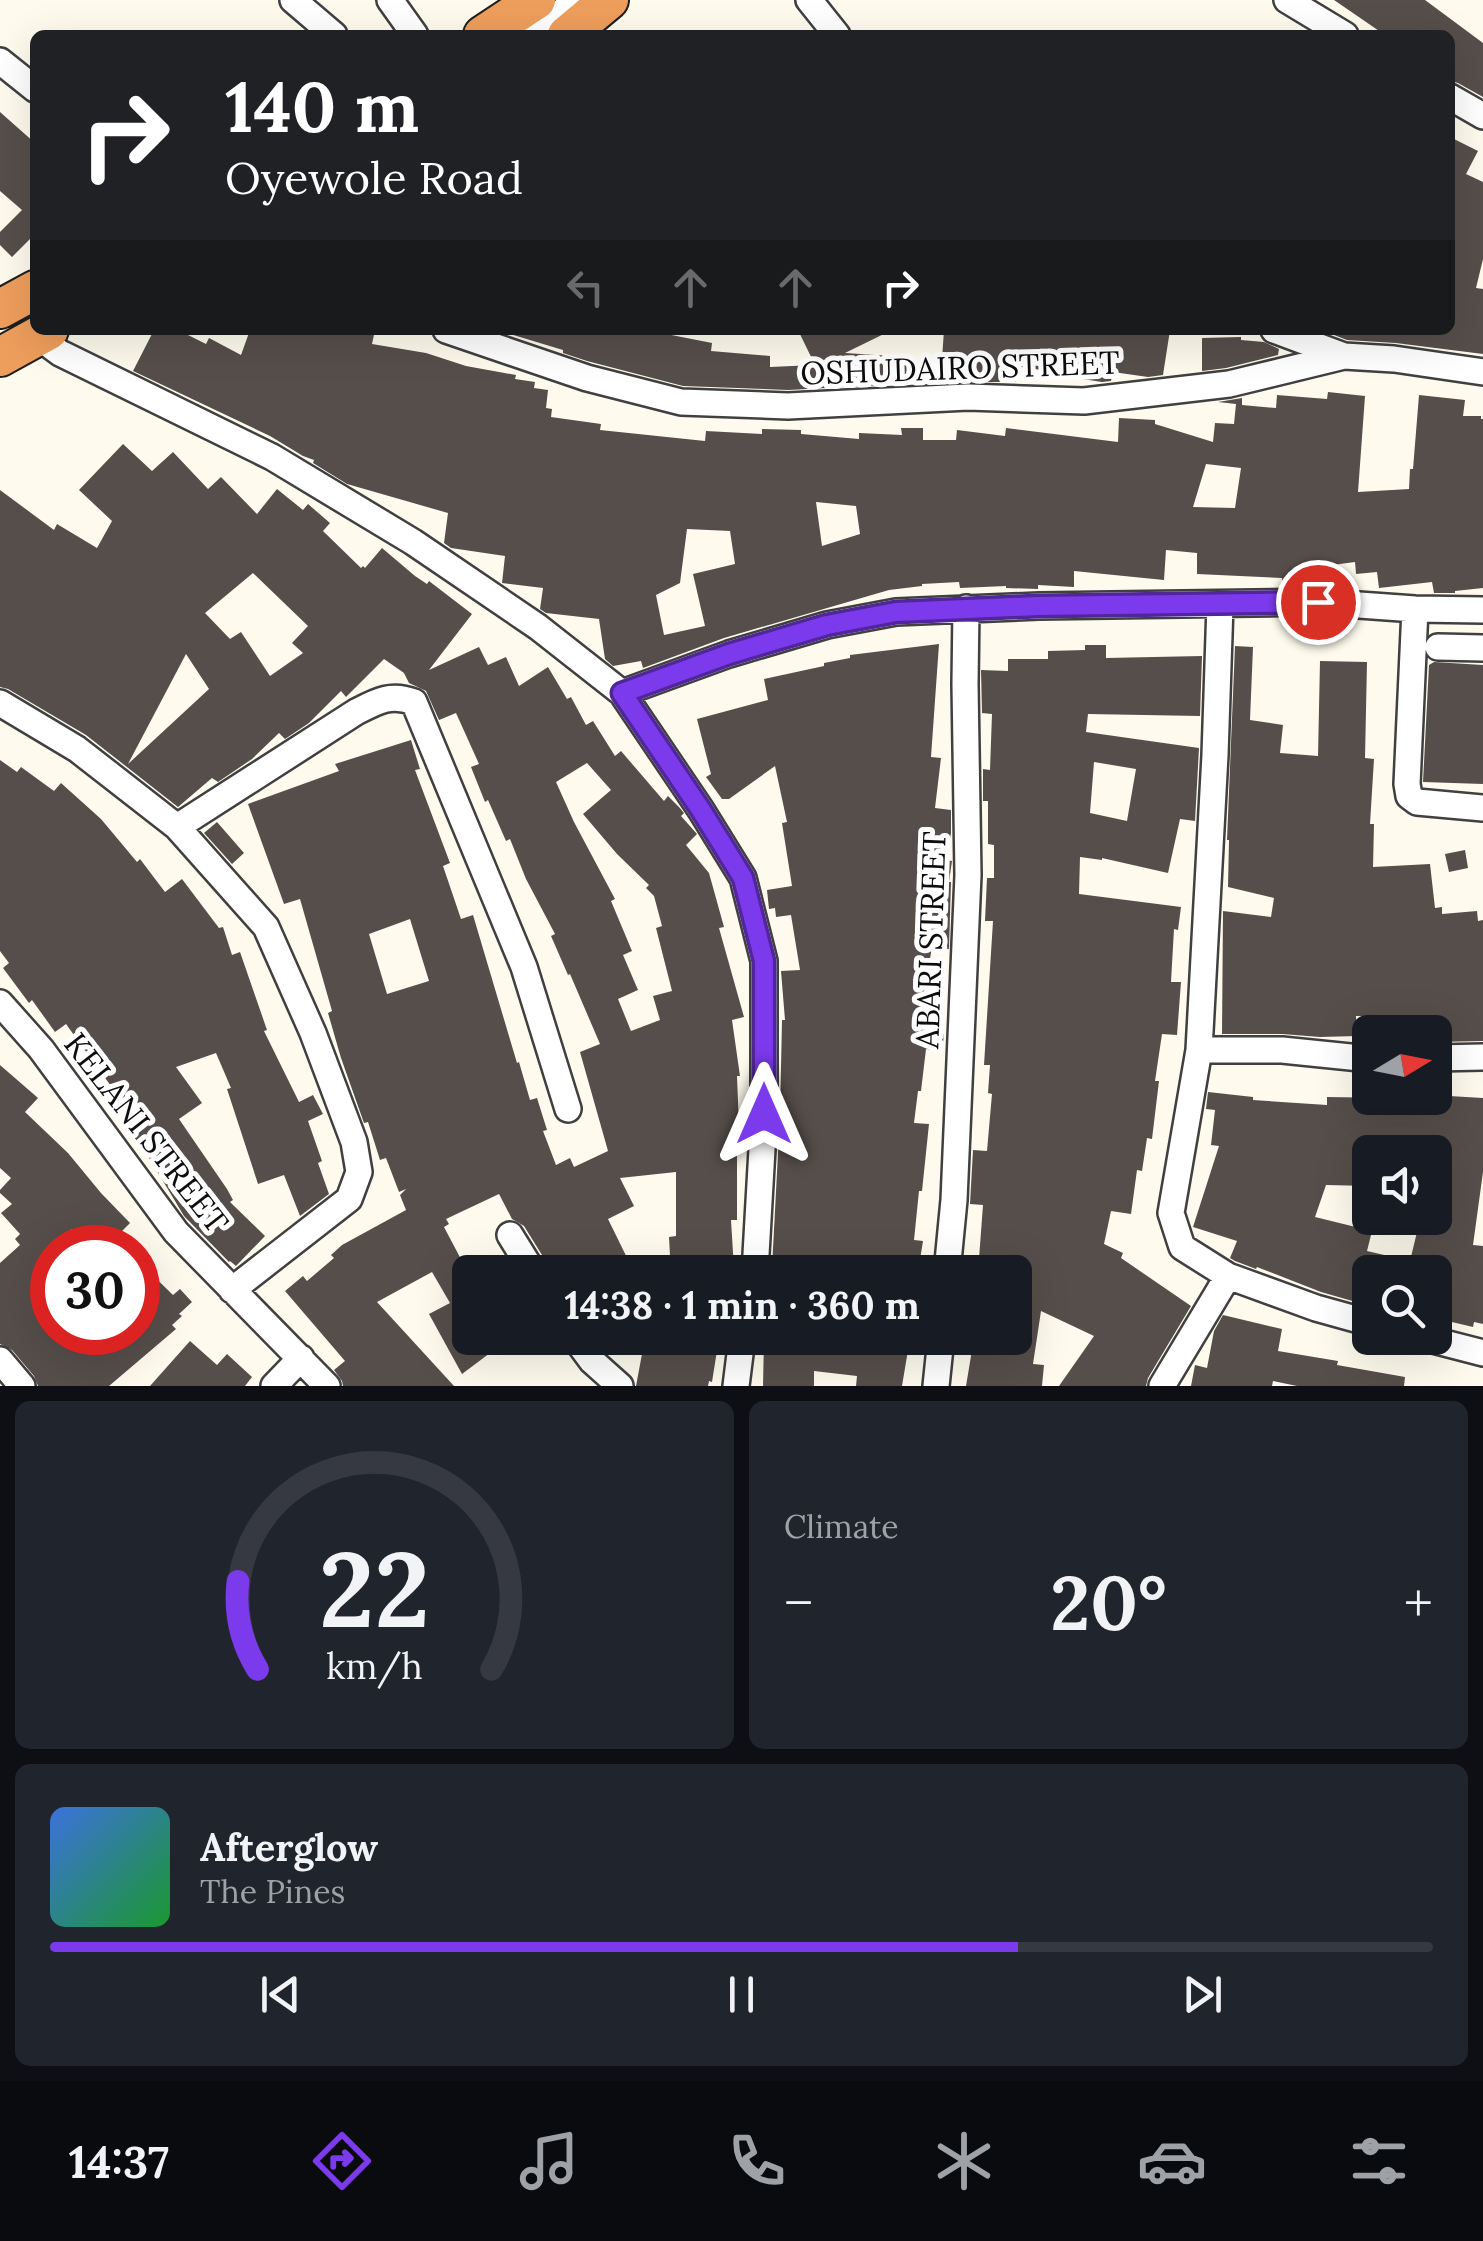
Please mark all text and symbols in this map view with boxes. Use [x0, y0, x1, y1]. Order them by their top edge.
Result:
text: 140 m [225, 62, 419, 151]
icon: right [60, 70, 190, 200]
text: Oyewole Road [225, 149, 523, 206]
icon: left [558, 260, 613, 315]
icon: ahead [663, 260, 718, 315]
icon: ahead [768, 260, 823, 315]
icon: right [873, 260, 928, 315]
street label: OSHUDAIRO STREET [800, 341, 1120, 394]
pin [1276, 560, 1361, 645]
icon: arrive [1291, 575, 1346, 630]
street label: ABARI STREET [906, 831, 955, 1050]
north arrow [1352, 1015, 1452, 1115]
map controls [1352, 1015, 1452, 1355]
street label: KELANI STREET [55, 1024, 237, 1241]
position arrow [712, 1062, 816, 1166]
button: sound [1352, 1135, 1452, 1235]
speed limit sign: 30 [30, 1225, 160, 1355]
button: search [1352, 1255, 1452, 1355]
text: 14:38 · 1 min · 360 m [564, 1281, 920, 1329]
text: Climate [784, 1506, 899, 1547]
text: 22 [319, 1522, 430, 1655]
text: 20° [1050, 1555, 1167, 1651]
text: − [784, 1568, 813, 1638]
text: + [1404, 1568, 1433, 1638]
text: km/h [326, 1643, 423, 1689]
text: Afterglow [200, 1823, 378, 1871]
text: The Pines [200, 1871, 345, 1912]
icon: previous [253, 1967, 308, 2022]
icon: pause [714, 1967, 769, 2022]
icon: next [1175, 1967, 1230, 2022]
icon: directions [307, 2126, 377, 2196]
icon: music [514, 2126, 584, 2196]
icon: phone [722, 2126, 792, 2196]
icon: climate [929, 2126, 999, 2196]
icon: car [1137, 2126, 1207, 2196]
icon: filters [1344, 2126, 1414, 2196]
text: 14:37 [69, 2133, 169, 2190]

